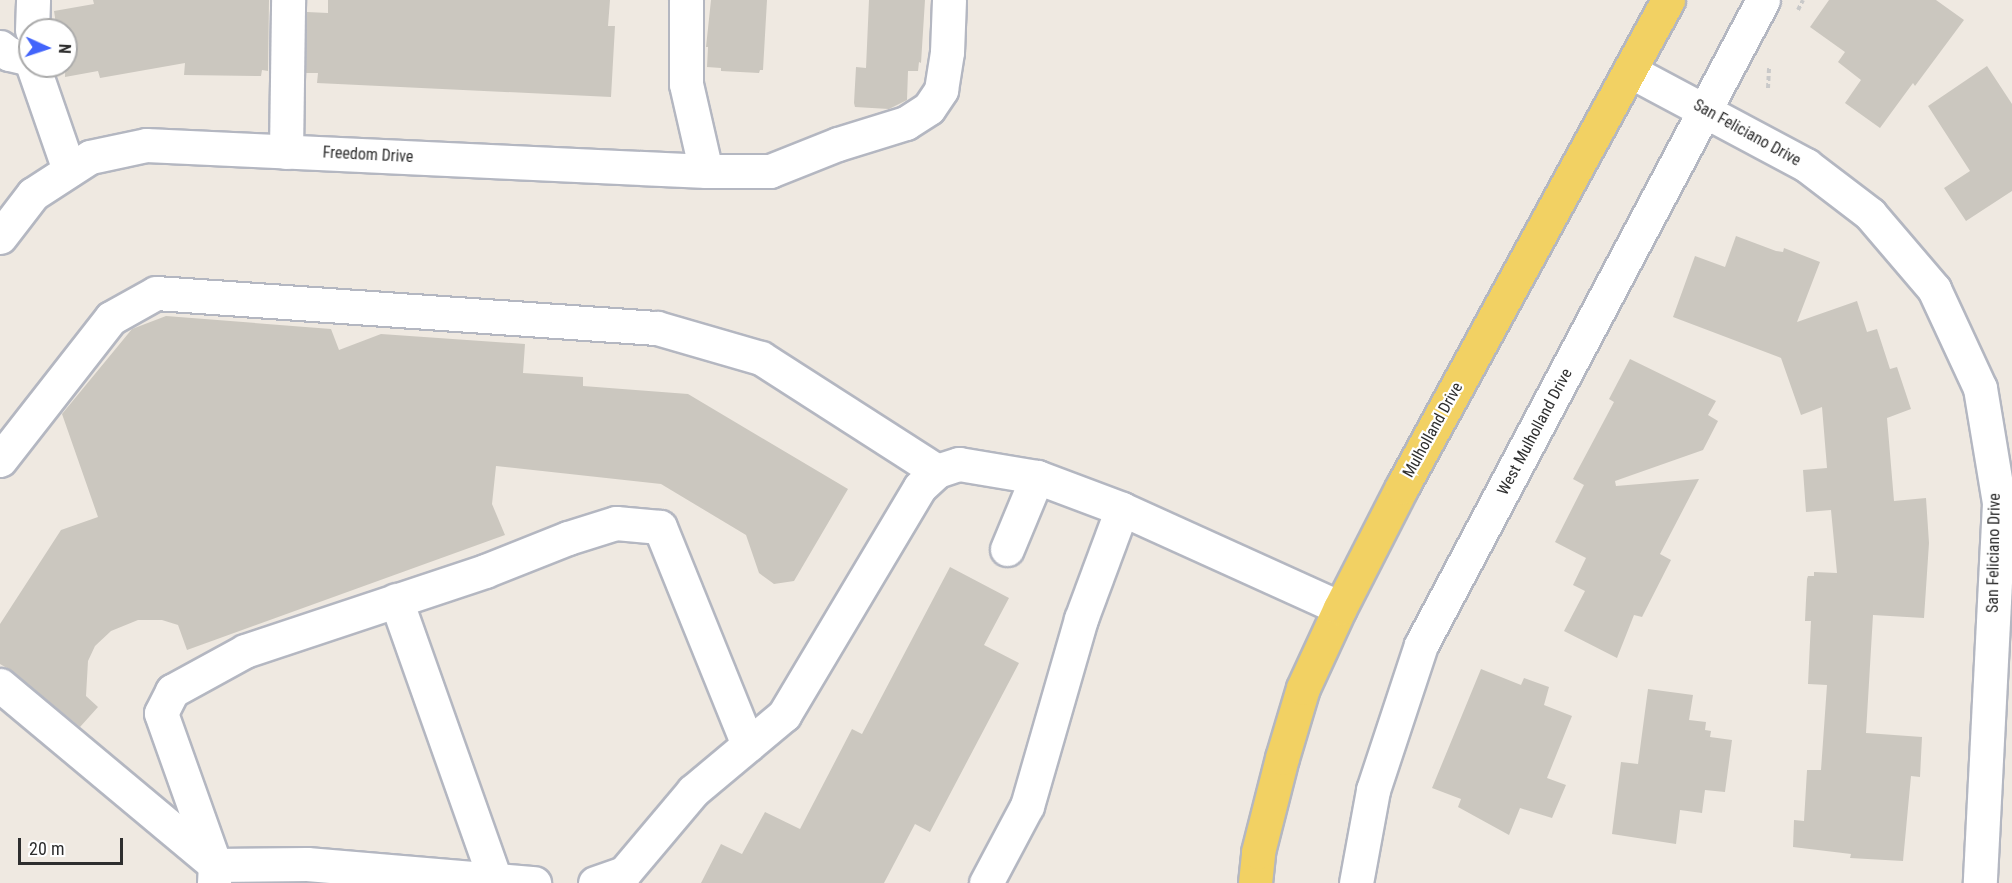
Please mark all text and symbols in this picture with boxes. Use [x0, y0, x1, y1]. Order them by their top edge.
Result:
north arrow [18, 18, 78, 78]
text: N [55, 43, 74, 54]
street label: San Feliciano Drive [1690, 96, 1804, 170]
street label: Freedom Drive [322, 143, 414, 167]
street label: West Mulholland Drive [1493, 365, 1577, 499]
street label: Mulholland Drive [1399, 379, 1467, 481]
street label: San Feliciano Drive [1983, 493, 2005, 613]
scale bar [21, 826, 126, 864]
text: 20 m [29, 838, 64, 859]

